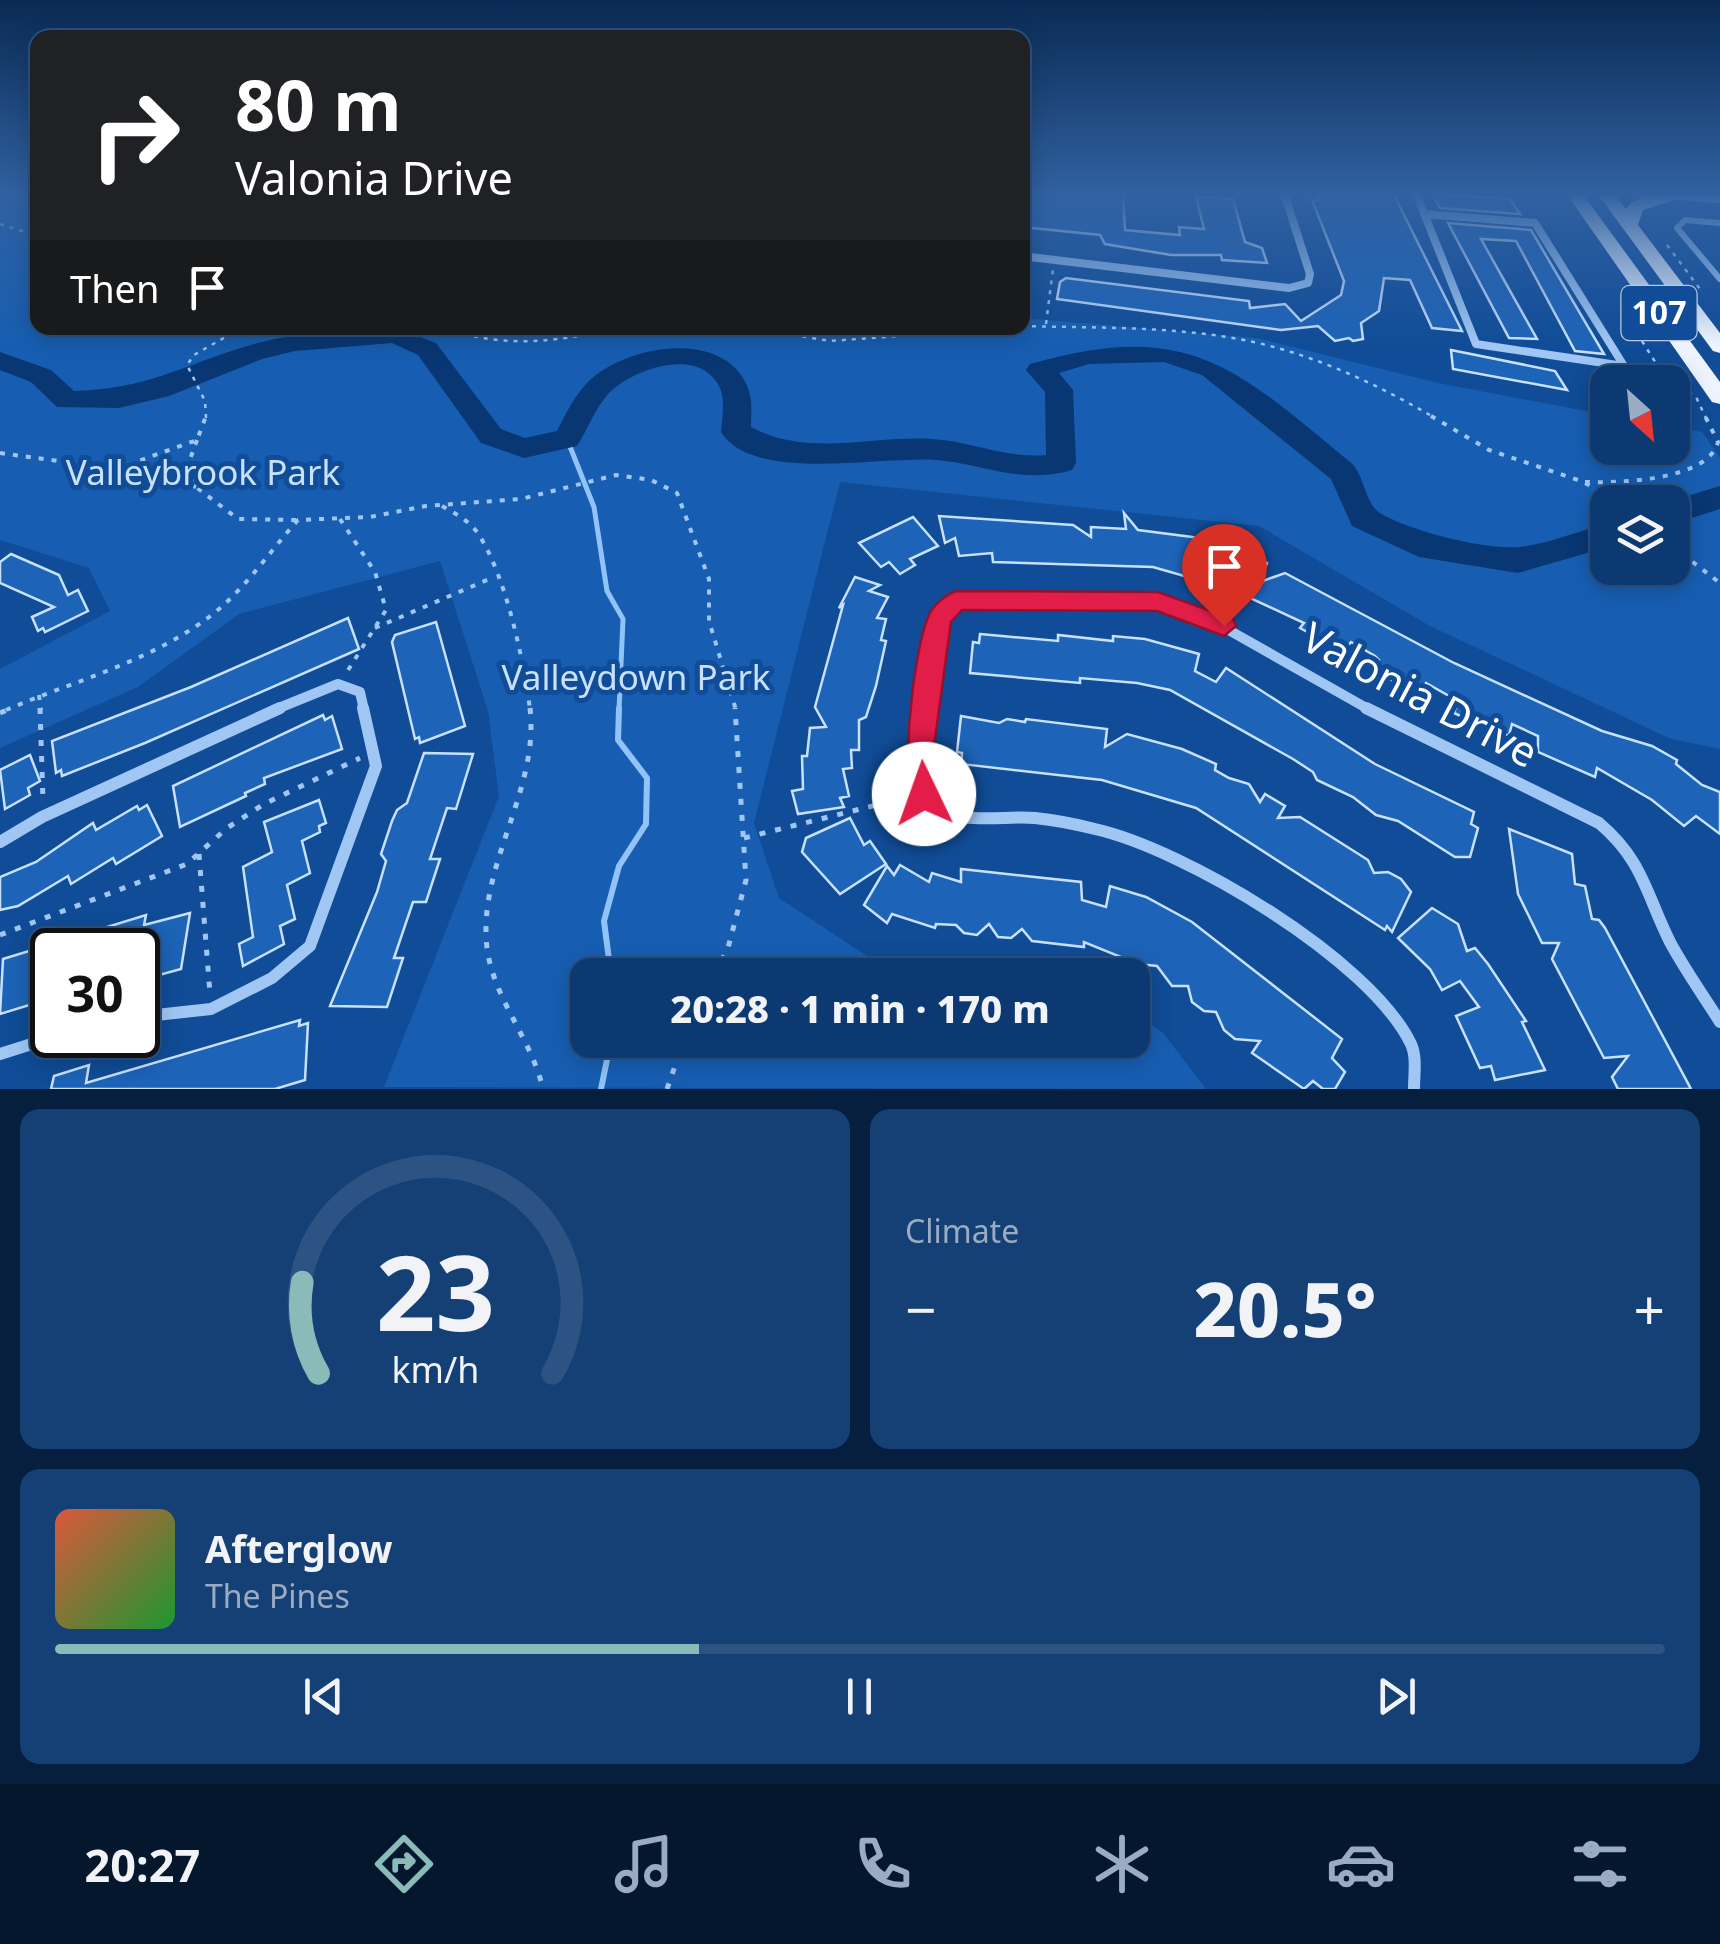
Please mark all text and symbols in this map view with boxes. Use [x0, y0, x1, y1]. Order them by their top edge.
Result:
text: 80 m [235, 56, 402, 152]
icon: right [70, 70, 200, 200]
text: Valonia Drive [235, 147, 513, 208]
icon: arrive [180, 260, 235, 315]
text: Then [70, 262, 160, 314]
road number: 107 [1622, 286, 1696, 340]
north arrow [1590, 365, 1690, 465]
map controls [1590, 365, 1690, 585]
park label: Valleybrook Park [66, 448, 340, 495]
button: layers [1590, 485, 1690, 585]
pin [1182, 524, 1267, 627]
icon: arrive [1197, 539, 1252, 594]
street label: Valonia Drive [1293, 608, 1549, 780]
park label: Valleydown Park [501, 653, 771, 700]
position arrow [872, 742, 976, 846]
speed limit sign: 30 [30, 928, 160, 1058]
text: 20:28 · 1 min · 170 m [670, 982, 1050, 1034]
text: Climate [905, 1209, 1019, 1252]
text: 23 [376, 1220, 494, 1361]
text: 20.5° [1193, 1257, 1377, 1359]
text: − [905, 1271, 936, 1346]
text: + [1634, 1271, 1665, 1346]
text: km/h [391, 1345, 479, 1393]
text: Afterglow [205, 1522, 393, 1574]
text: The Pines [205, 1574, 350, 1617]
icon: previous [296, 1669, 351, 1724]
icon: pause [832, 1669, 887, 1724]
icon: next [1369, 1669, 1424, 1724]
icon: directions [369, 1829, 439, 1899]
icon: music [609, 1829, 679, 1899]
icon: phone [848, 1829, 918, 1899]
icon: climate [1087, 1829, 1157, 1899]
icon: car [1326, 1829, 1396, 1899]
icon: filters [1565, 1829, 1635, 1899]
text: 20:27 [85, 1834, 200, 1895]

